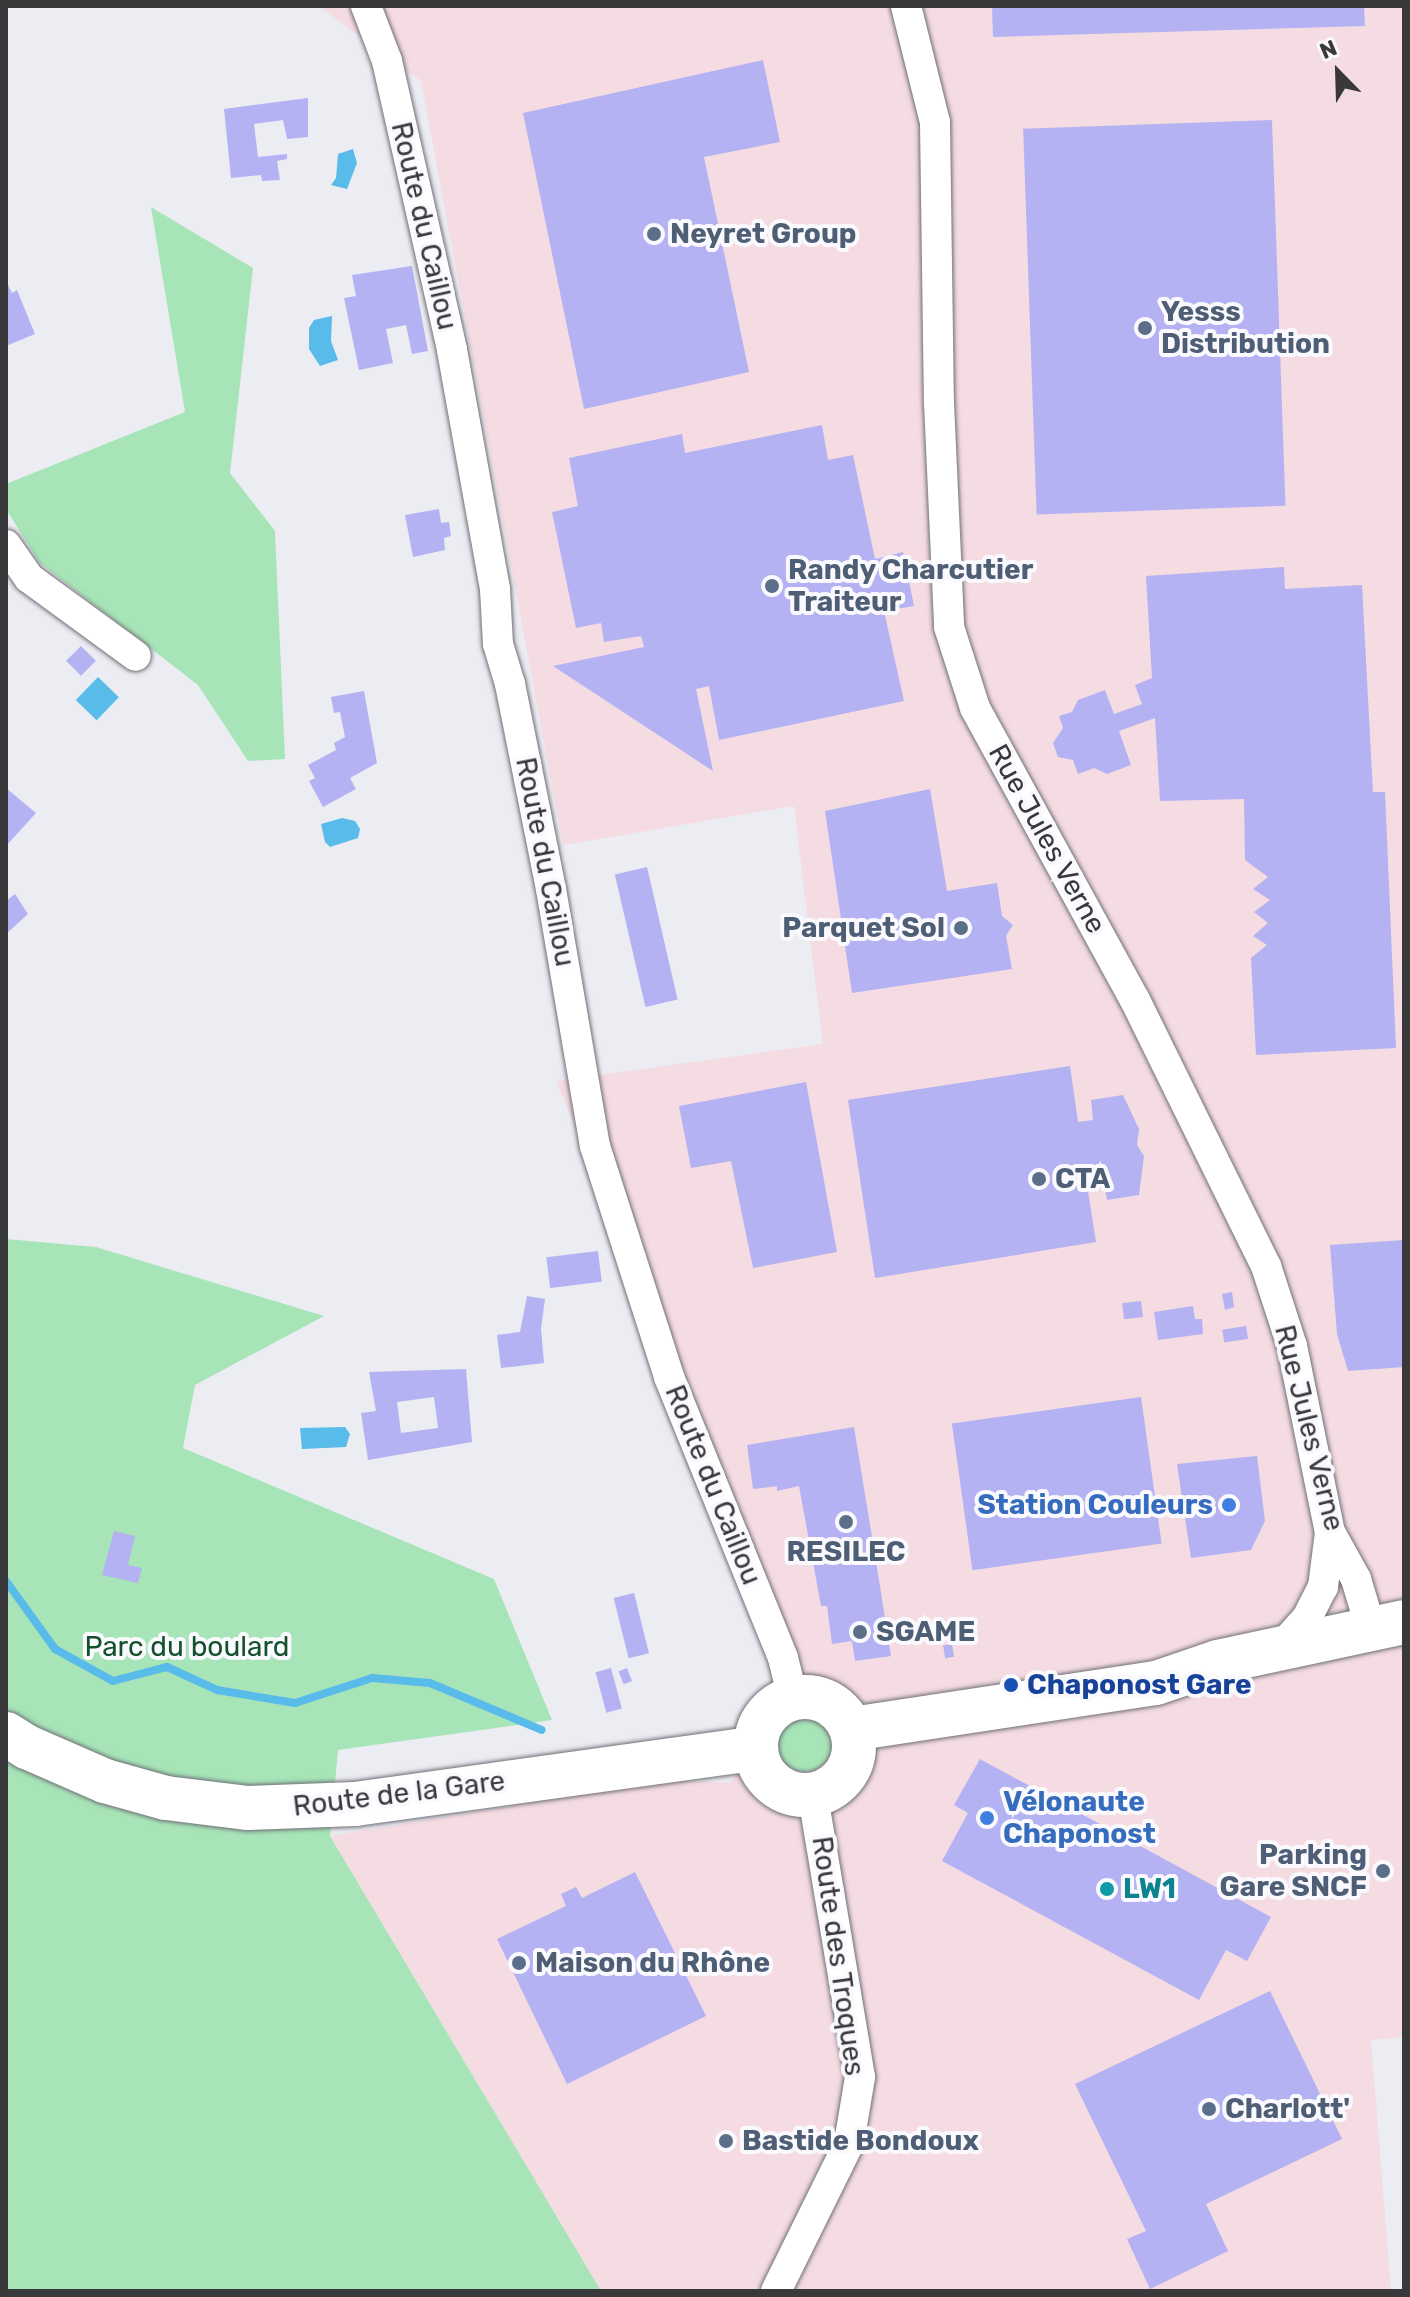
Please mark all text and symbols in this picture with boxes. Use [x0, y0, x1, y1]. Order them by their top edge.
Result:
north arrow [1298, 32, 1378, 112]
text: N [1316, 34, 1341, 65]
street label: Route du Caillou [384, 119, 464, 333]
place label: Neyret Group [670, 217, 857, 251]
marker: Neyret Group [645, 225, 663, 243]
place label: Yesss Distribution [1161, 295, 1330, 361]
marker: Yesss Distribution [1136, 319, 1154, 337]
place label: Randy Charcutier Traiteur [788, 553, 1034, 619]
marker: Randy Charcutier Traiteur [763, 577, 781, 595]
street label: Rue Jules Verne [981, 738, 1113, 940]
street label: Route du Caillou [508, 755, 582, 969]
place label: Parquet Sol [782, 911, 945, 945]
marker: Parquet Sol [952, 919, 970, 937]
place label: CTA [1055, 1162, 1110, 1196]
marker: CTA [1030, 1170, 1048, 1188]
street label: Rue Jules Verne [1267, 1321, 1351, 1535]
street label: Route du Caillou [658, 1380, 768, 1590]
place label: Station Couleurs [977, 1488, 1213, 1522]
marker: Station Couleurs [1220, 1496, 1238, 1514]
marker: RESILEC [837, 1513, 855, 1531]
place label: RESILEC [787, 1535, 905, 1569]
place label: SGAME [876, 1615, 975, 1649]
marker: SGAME [851, 1623, 869, 1641]
park label: Parc du boulard [84, 1630, 290, 1664]
place label: Chaponost Gare [1027, 1668, 1252, 1702]
marker: Chaponost Gare [1002, 1676, 1020, 1694]
street label: Route de la Gare [291, 1764, 507, 1824]
place label: Vélonaute Chaponost [1003, 1785, 1156, 1851]
marker: Vélonaute Chaponost [978, 1809, 996, 1827]
street label: Route des Troques [805, 1834, 871, 2078]
place label: Parking Gare SNCF [1219, 1838, 1367, 1904]
marker: Parking Gare SNCF [1374, 1862, 1392, 1880]
place label: LW1 [1123, 1872, 1176, 1906]
marker: LW1 [1098, 1880, 1116, 1898]
place label: Maison du Rhône [535, 1946, 770, 1980]
marker: Maison du Rhône [510, 1954, 528, 1972]
place label: Charlott' [1225, 2092, 1350, 2126]
marker: Charlott' [1200, 2100, 1218, 2118]
place label: Bastide Bondoux [742, 2124, 979, 2158]
marker: Bastide Bondoux [717, 2132, 735, 2150]

